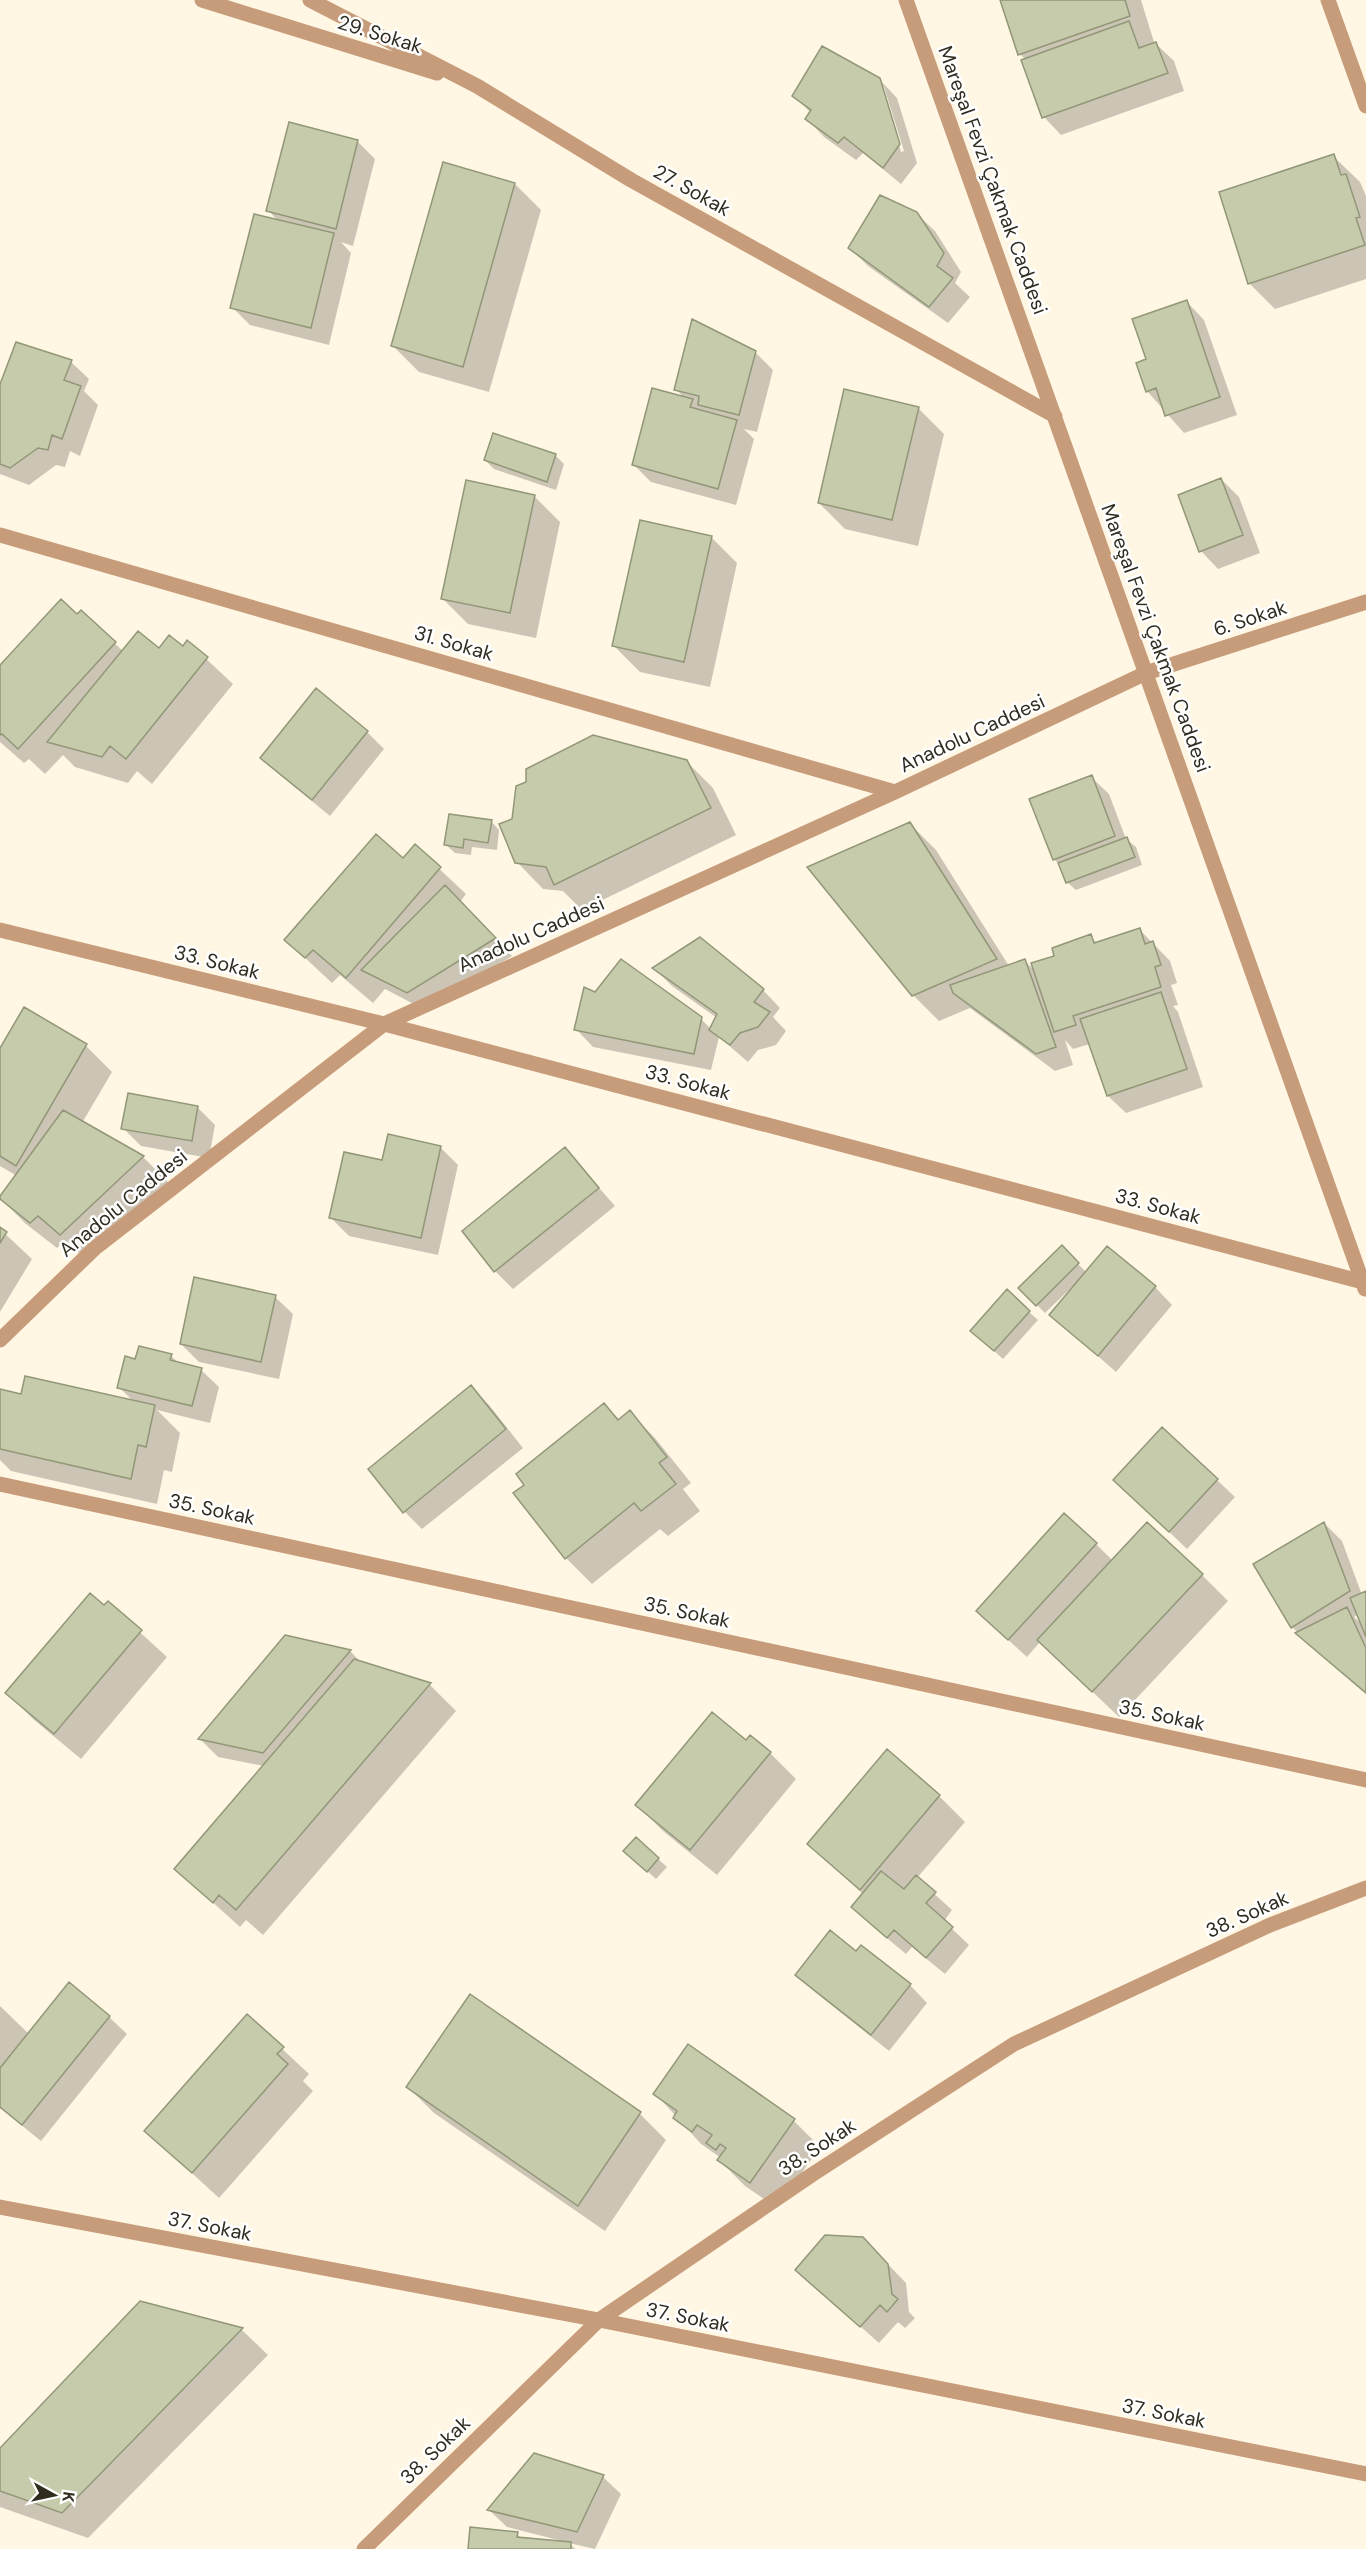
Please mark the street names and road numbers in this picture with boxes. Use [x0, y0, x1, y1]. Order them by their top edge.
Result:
street label: 29. Sokak [335, 9, 425, 59]
street label: Mareşal Fevzi Çakmak Caddesi [932, 42, 1054, 318]
street label: 27. Sokak [649, 158, 735, 222]
street label: Mareşal Fevzi Çakmak Caddesi [1095, 500, 1217, 776]
street label: 6. Sokak [1210, 594, 1290, 642]
street label: 31. Sokak [411, 619, 497, 667]
street label: Anadolu Caddesi [895, 688, 1049, 778]
street label: Anadolu Caddesi [454, 890, 608, 978]
street label: 33. Sokak [171, 939, 263, 985]
street label: 33. Sokak [642, 1058, 734, 1106]
street label: Anadolu Caddesi [54, 1143, 192, 1263]
street label: 33. Sokak [1112, 1182, 1204, 1230]
street label: 35. Sokak [166, 1487, 258, 1531]
street label: 35. Sokak [641, 1590, 733, 1634]
street label: 35. Sokak [1116, 1693, 1208, 1737]
street label: 38. Sokak [1202, 1884, 1292, 1944]
street label: 38. Sokak [773, 2112, 861, 2182]
street label: 37. Sokak [166, 2205, 254, 2247]
street label: 37. Sokak [644, 2296, 732, 2338]
street label: 37. Sokak [1120, 2392, 1208, 2434]
street label: 38. Sokak [394, 2410, 476, 2490]

